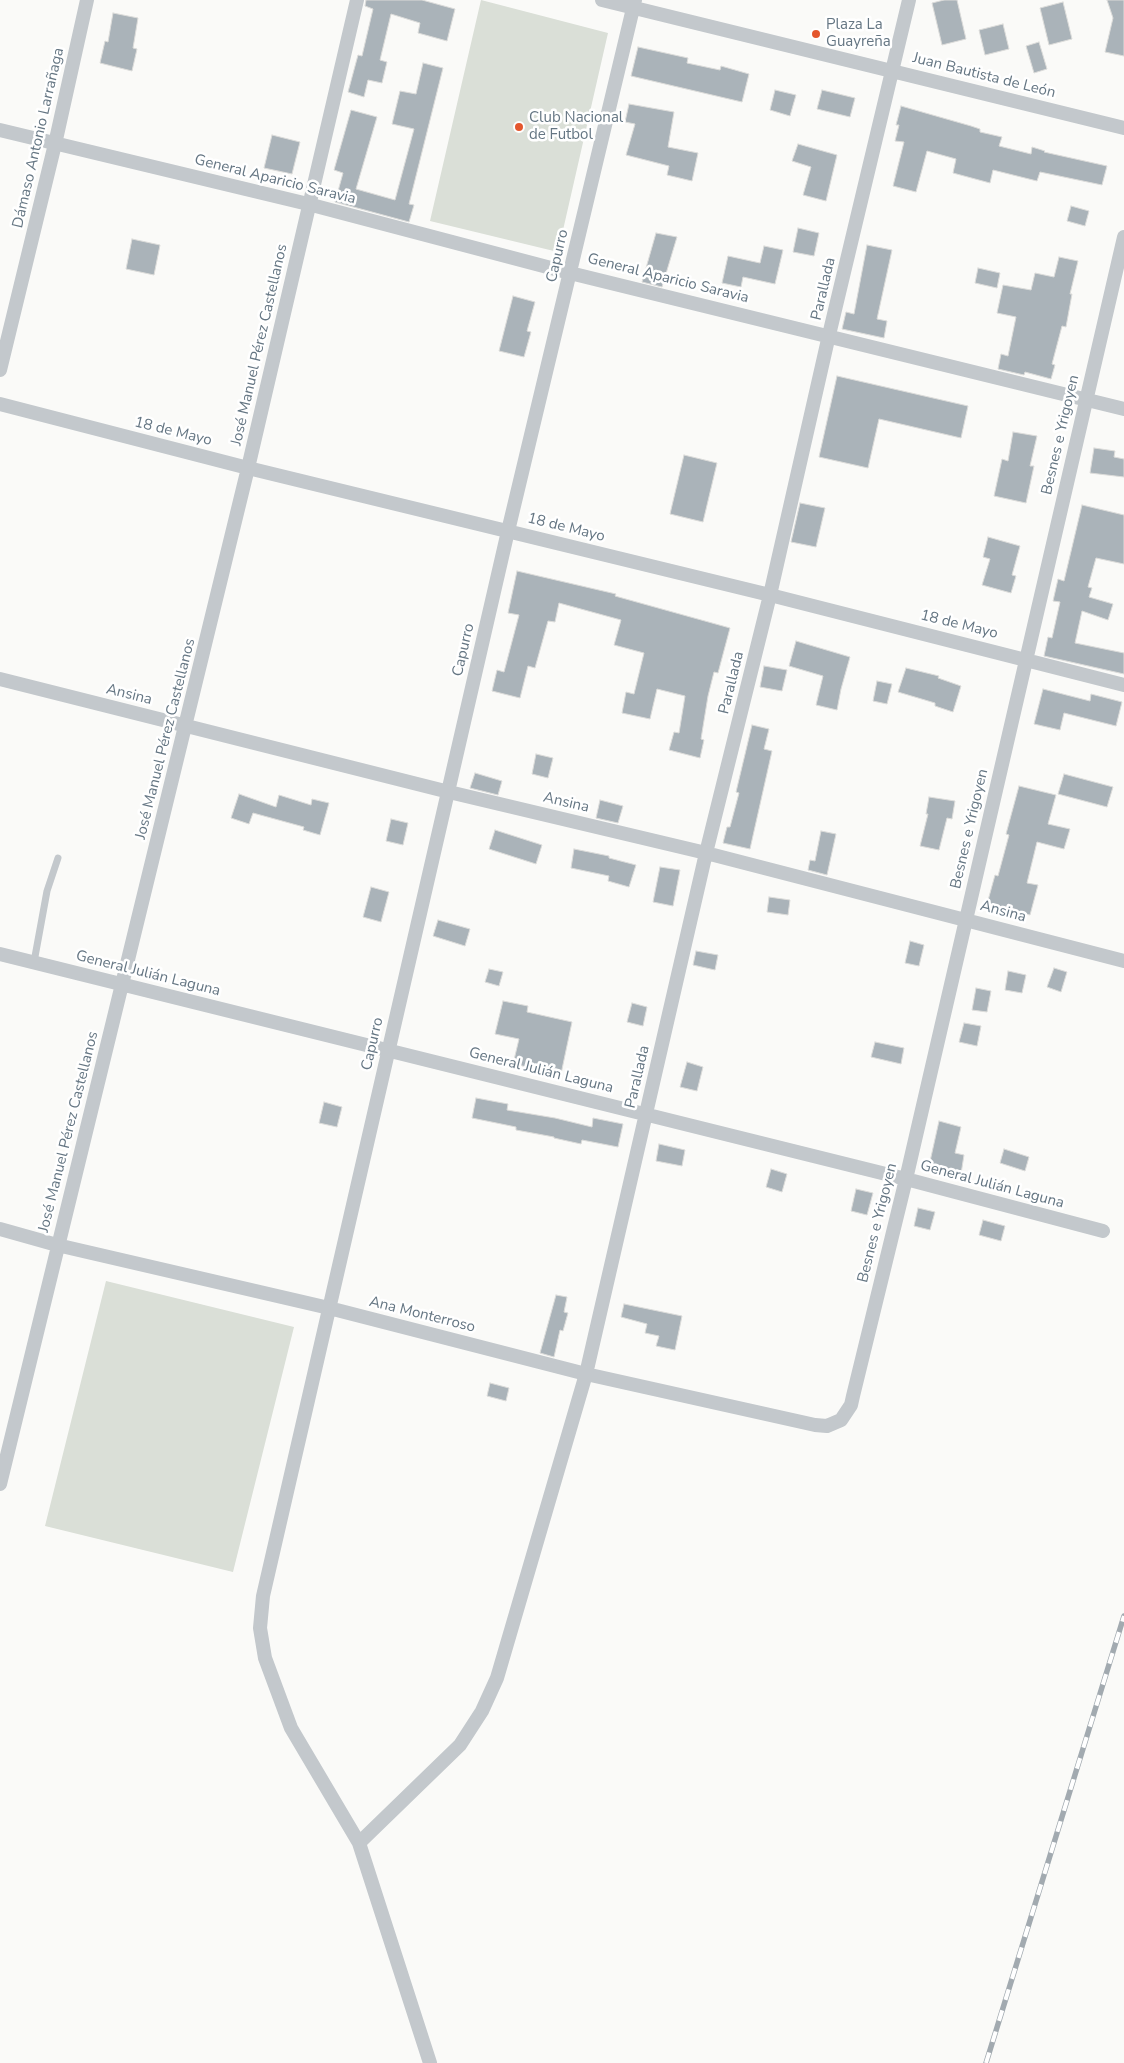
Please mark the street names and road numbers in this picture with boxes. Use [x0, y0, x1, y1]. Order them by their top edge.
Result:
street label: Dámaso Antonio Larrañaga [9, 46, 69, 230]
street label: Juan Bautista de León [911, 50, 1057, 102]
street label: General Aparicio Saravia [193, 151, 357, 209]
street label: Capurro [543, 228, 573, 284]
street label: José Manuel Pérez Castellanos [228, 242, 292, 448]
street label: General Aparicio Saravia [586, 250, 750, 308]
street label: Parallada [808, 256, 840, 322]
street label: Besnes e Yrigoyen [1038, 373, 1084, 497]
street label: 18 de Mayo [132, 414, 214, 450]
street label: 18 de Mayo [525, 510, 607, 546]
street label: 18 de Mayo [918, 607, 1000, 643]
street label: Capurro [449, 622, 479, 678]
street label: José Manuel Pérez Castellanos [132, 637, 200, 841]
street label: Parallada [716, 650, 748, 716]
street label: Ansina [104, 681, 154, 709]
street label: Besnes e Yrigoyen [947, 767, 993, 891]
street label: Ansina [541, 789, 591, 817]
street label: Ansina [978, 897, 1028, 927]
street label: General Julián Laguna [74, 947, 222, 1001]
street label: Capurro [358, 1016, 388, 1072]
street label: José Manuel Pérez Castellanos [35, 1030, 103, 1234]
street label: General Julián Laguna [467, 1044, 615, 1098]
street label: Parallada [622, 1044, 654, 1110]
street label: General Julián Laguna [918, 1157, 1066, 1213]
street label: Besnes e Yrigoyen [854, 1161, 902, 1285]
street label: Ana Monterroso [367, 1293, 477, 1337]

